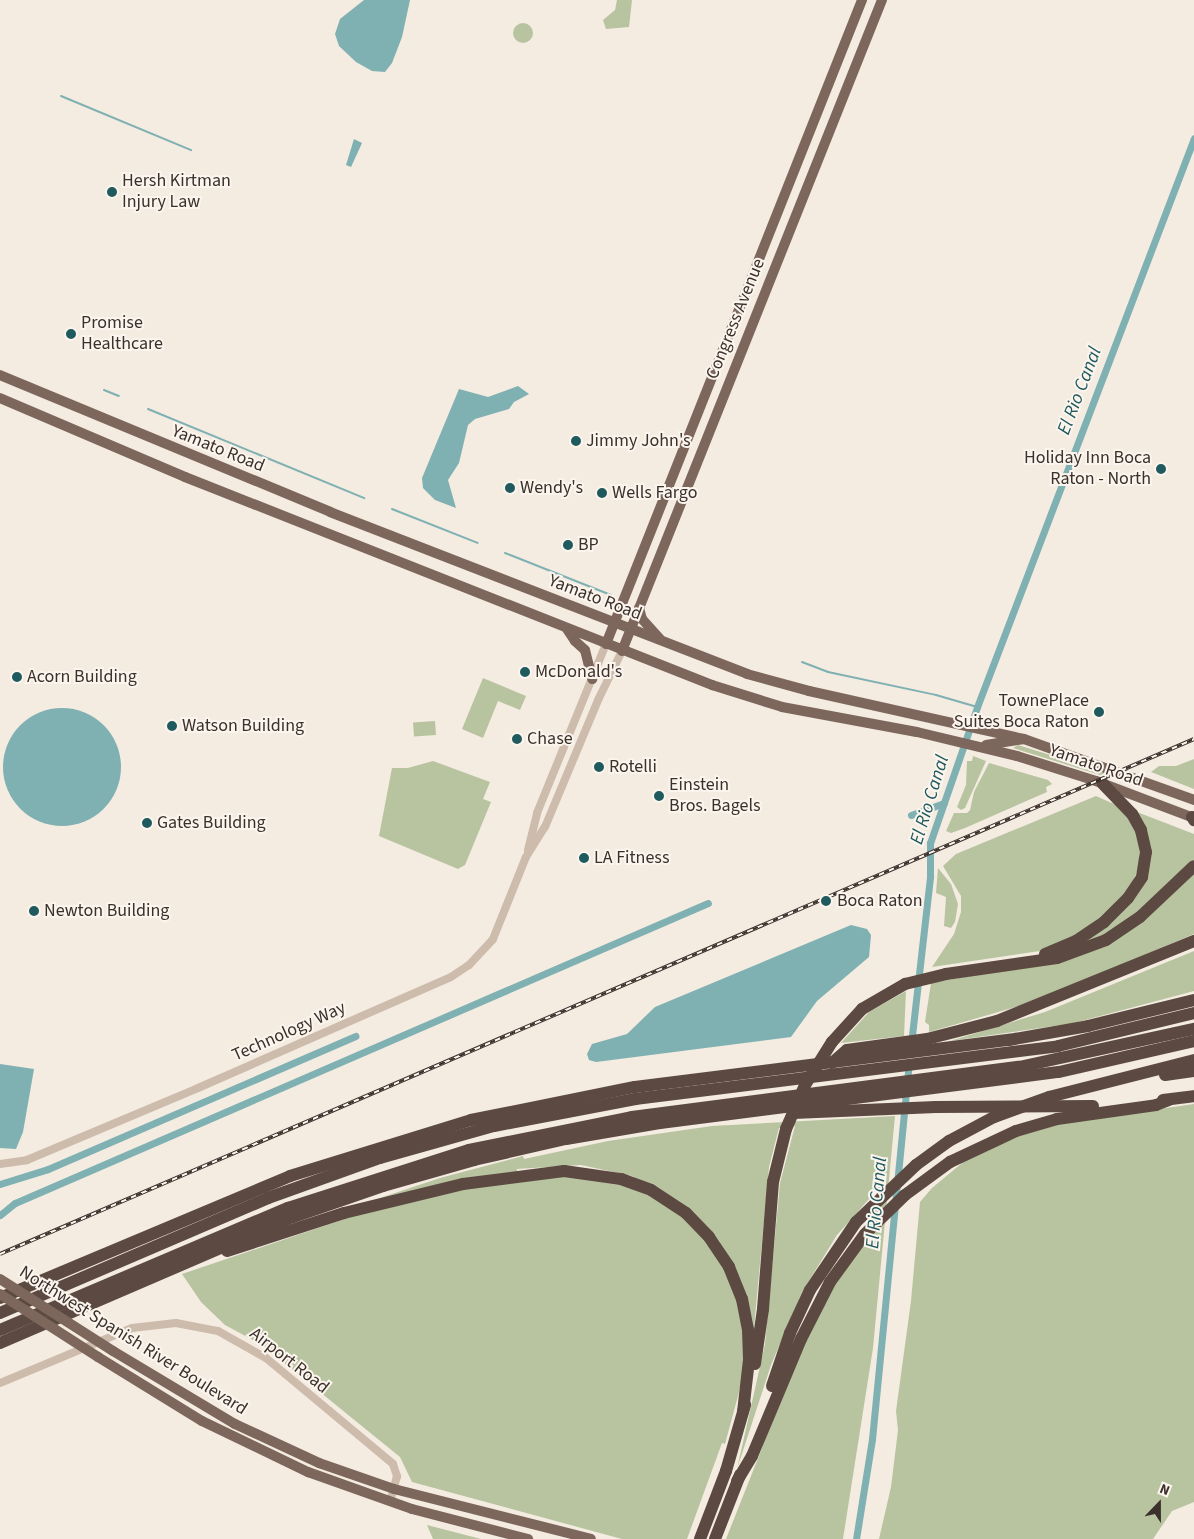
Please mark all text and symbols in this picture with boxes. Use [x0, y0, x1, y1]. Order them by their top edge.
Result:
place label: Hersh Kirtman Injury Law [122, 171, 231, 213]
marker: Hersh Kirtman Injury Law [106, 186, 118, 198]
street label: Congress Avenue [702, 256, 770, 382]
place label: Promise Healthcare [81, 313, 163, 356]
marker: Promise Healthcare [65, 328, 77, 340]
water label: El Rio Canal [1053, 344, 1107, 438]
street label: Yamato Road [169, 421, 267, 477]
place label: Jimmy John's [586, 430, 691, 452]
marker: Jimmy John's [570, 435, 582, 447]
place label: Holiday Inn Boca Raton - North [1024, 448, 1151, 490]
marker: Holiday Inn Boca Raton - North [1155, 463, 1167, 475]
place label: Wendy's [520, 477, 583, 499]
marker: Wendy's [504, 482, 516, 494]
place label: Wells Fargo [612, 482, 697, 504]
marker: Wells Fargo [596, 487, 608, 499]
place label: BP [578, 534, 599, 556]
marker: BP [562, 539, 574, 551]
street label: Yamato Road [545, 570, 645, 626]
place label: McDonald's [535, 661, 622, 683]
place label: Acorn Building [27, 666, 137, 688]
marker: McDonald's [519, 666, 531, 678]
marker: Acorn Building [11, 671, 23, 683]
place label: TownePlace Suites Boca Raton [954, 691, 1089, 734]
marker: TownePlace Suites Boca Raton [1093, 706, 1105, 718]
place label: Watson Building [182, 715, 304, 737]
marker: Watson Building [166, 720, 178, 732]
place label: Chase [527, 728, 573, 750]
marker: Chase [511, 733, 523, 745]
street label: Yamato Road [1046, 740, 1146, 792]
water label: El Rio Canal [906, 753, 954, 847]
place label: Rotelli [609, 756, 657, 778]
marker: Rotelli [593, 761, 605, 773]
place label: Einstein Bros. Bagels [669, 775, 761, 818]
marker: Einstein Bros. Bagels [653, 790, 665, 802]
place label: Gates Building [157, 812, 266, 834]
marker: Gates Building [141, 817, 153, 829]
place label: LA Fitness [594, 847, 669, 869]
marker: LA Fitness [578, 852, 590, 864]
place label: Boca Raton [837, 890, 922, 912]
marker: Boca Raton [819, 894, 833, 908]
place label: Newton Building [44, 900, 169, 922]
marker: Newton Building [28, 905, 40, 917]
street label: Technology Way [229, 997, 349, 1067]
water label: El Rio Canal [862, 1156, 892, 1250]
street label: Northwest Spanish River Boulevard [15, 1262, 251, 1420]
street label: Airport Road [245, 1323, 333, 1399]
north arrow [1134, 1479, 1184, 1529]
text: N [1157, 1479, 1173, 1501]

